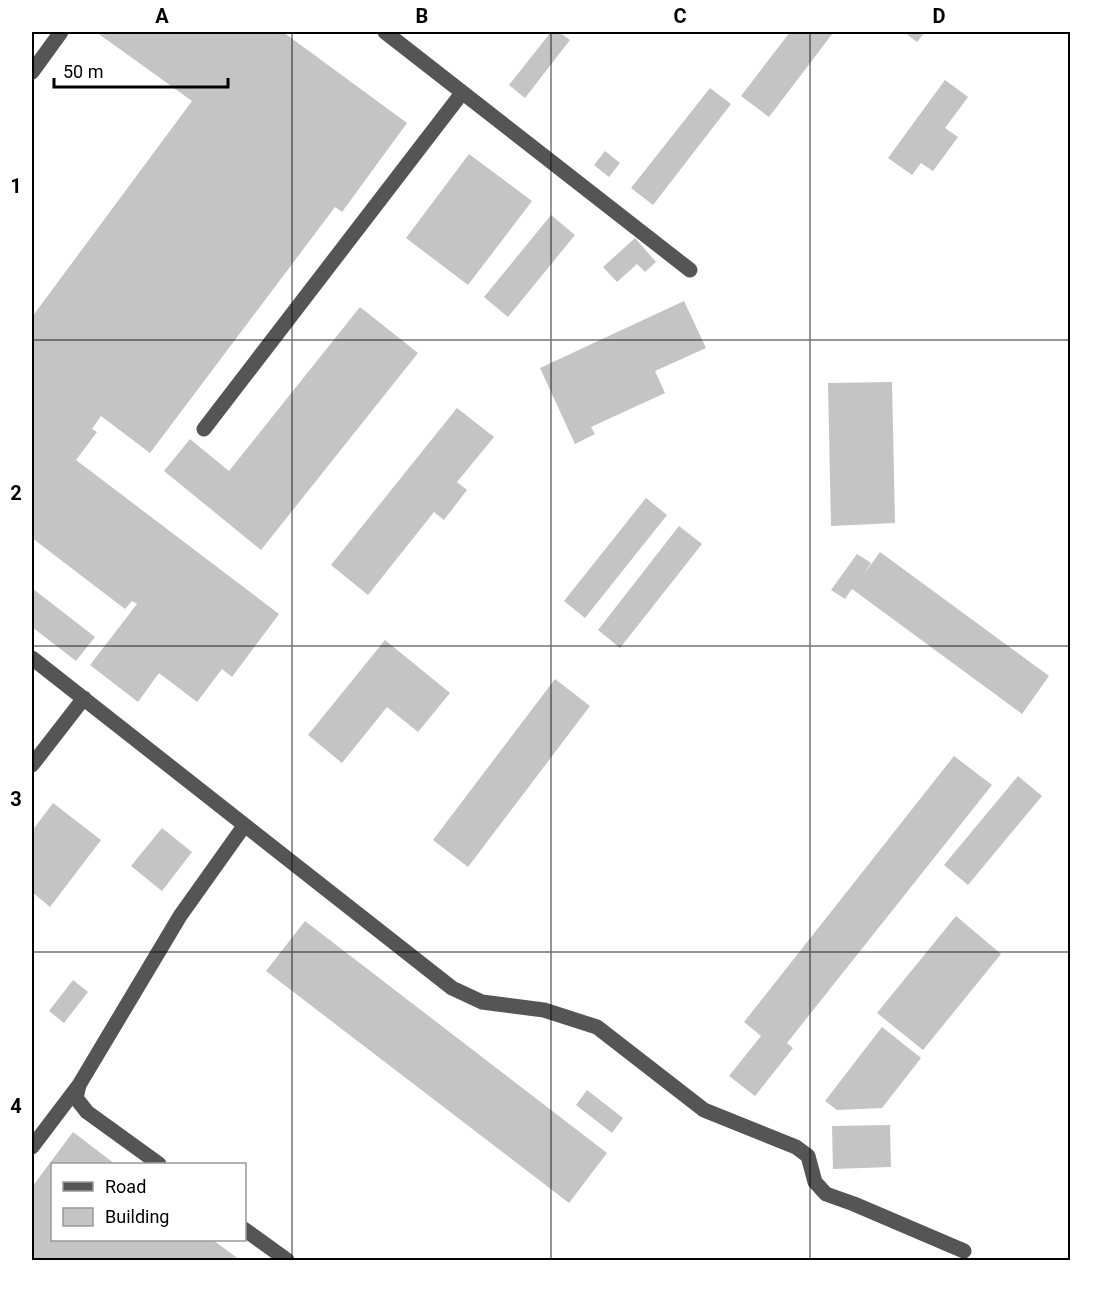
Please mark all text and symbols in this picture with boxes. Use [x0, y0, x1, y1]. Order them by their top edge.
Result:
text: A [155, 4, 169, 28]
text: B [416, 4, 428, 28]
text: C [673, 4, 687, 28]
text: D [933, 4, 946, 28]
scale bar [54, 51, 228, 89]
text: 50 m [63, 61, 103, 82]
text: 1 [10, 174, 22, 198]
text: 2 [10, 481, 22, 505]
text: 3 [10, 787, 22, 811]
text: 4 [10, 1094, 22, 1118]
legend [51, 1163, 246, 1241]
text: Road [105, 1176, 146, 1197]
text: Building [105, 1206, 169, 1227]

